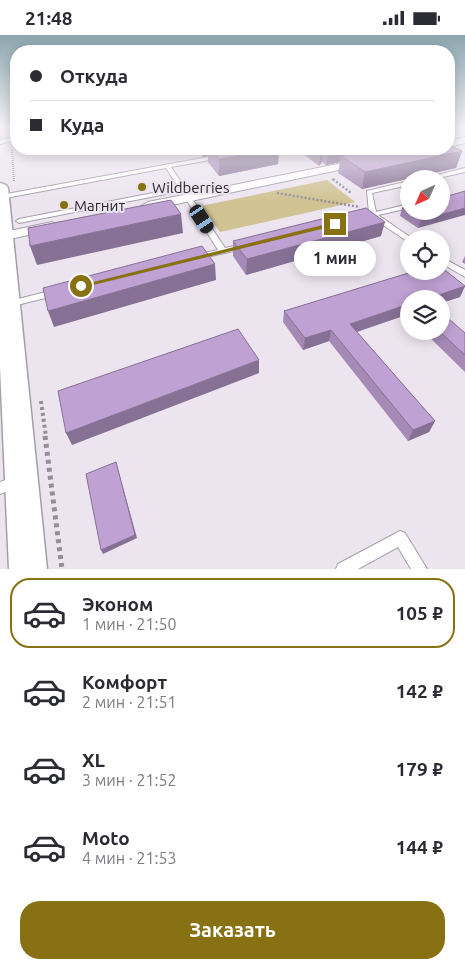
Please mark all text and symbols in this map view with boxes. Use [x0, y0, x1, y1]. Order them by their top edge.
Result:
text: 21:48 [25, 7, 73, 29]
text: Откуда [60, 65, 128, 87]
text: Куда [60, 114, 104, 136]
north arrow [400, 170, 450, 220]
map controls [400, 170, 450, 340]
place label: Wildberries [152, 179, 229, 196]
marker: Wildberries [136, 181, 148, 193]
place label: Магнит [74, 197, 125, 214]
marker: Магнит [58, 199, 70, 211]
car [187, 202, 216, 236]
route end [324, 213, 346, 235]
button: locate [400, 230, 450, 280]
callout: 1 мин [294, 241, 376, 277]
text: 1 мин [313, 249, 357, 267]
route start [70, 275, 92, 297]
button: layers [400, 290, 450, 340]
icon: car [22, 591, 67, 636]
text: Эконом [82, 593, 153, 615]
text: 105 ₽ [396, 602, 443, 624]
text: 1 мин · 21:50 [82, 615, 176, 633]
icon: car [22, 669, 67, 714]
text: Комфорт [82, 671, 167, 693]
text: 142 ₽ [396, 680, 443, 702]
text: 2 мин · 21:51 [82, 693, 176, 711]
icon: car [22, 747, 67, 792]
text: XL [82, 749, 105, 771]
text: 179 ₽ [396, 758, 443, 780]
text: 3 мин · 21:52 [82, 771, 176, 789]
icon: car [22, 825, 67, 870]
text: Moto [82, 827, 130, 849]
text: 144 ₽ [396, 836, 443, 858]
text: 4 мин · 21:53 [82, 849, 176, 867]
button: Заказать [20, 901, 445, 959]

